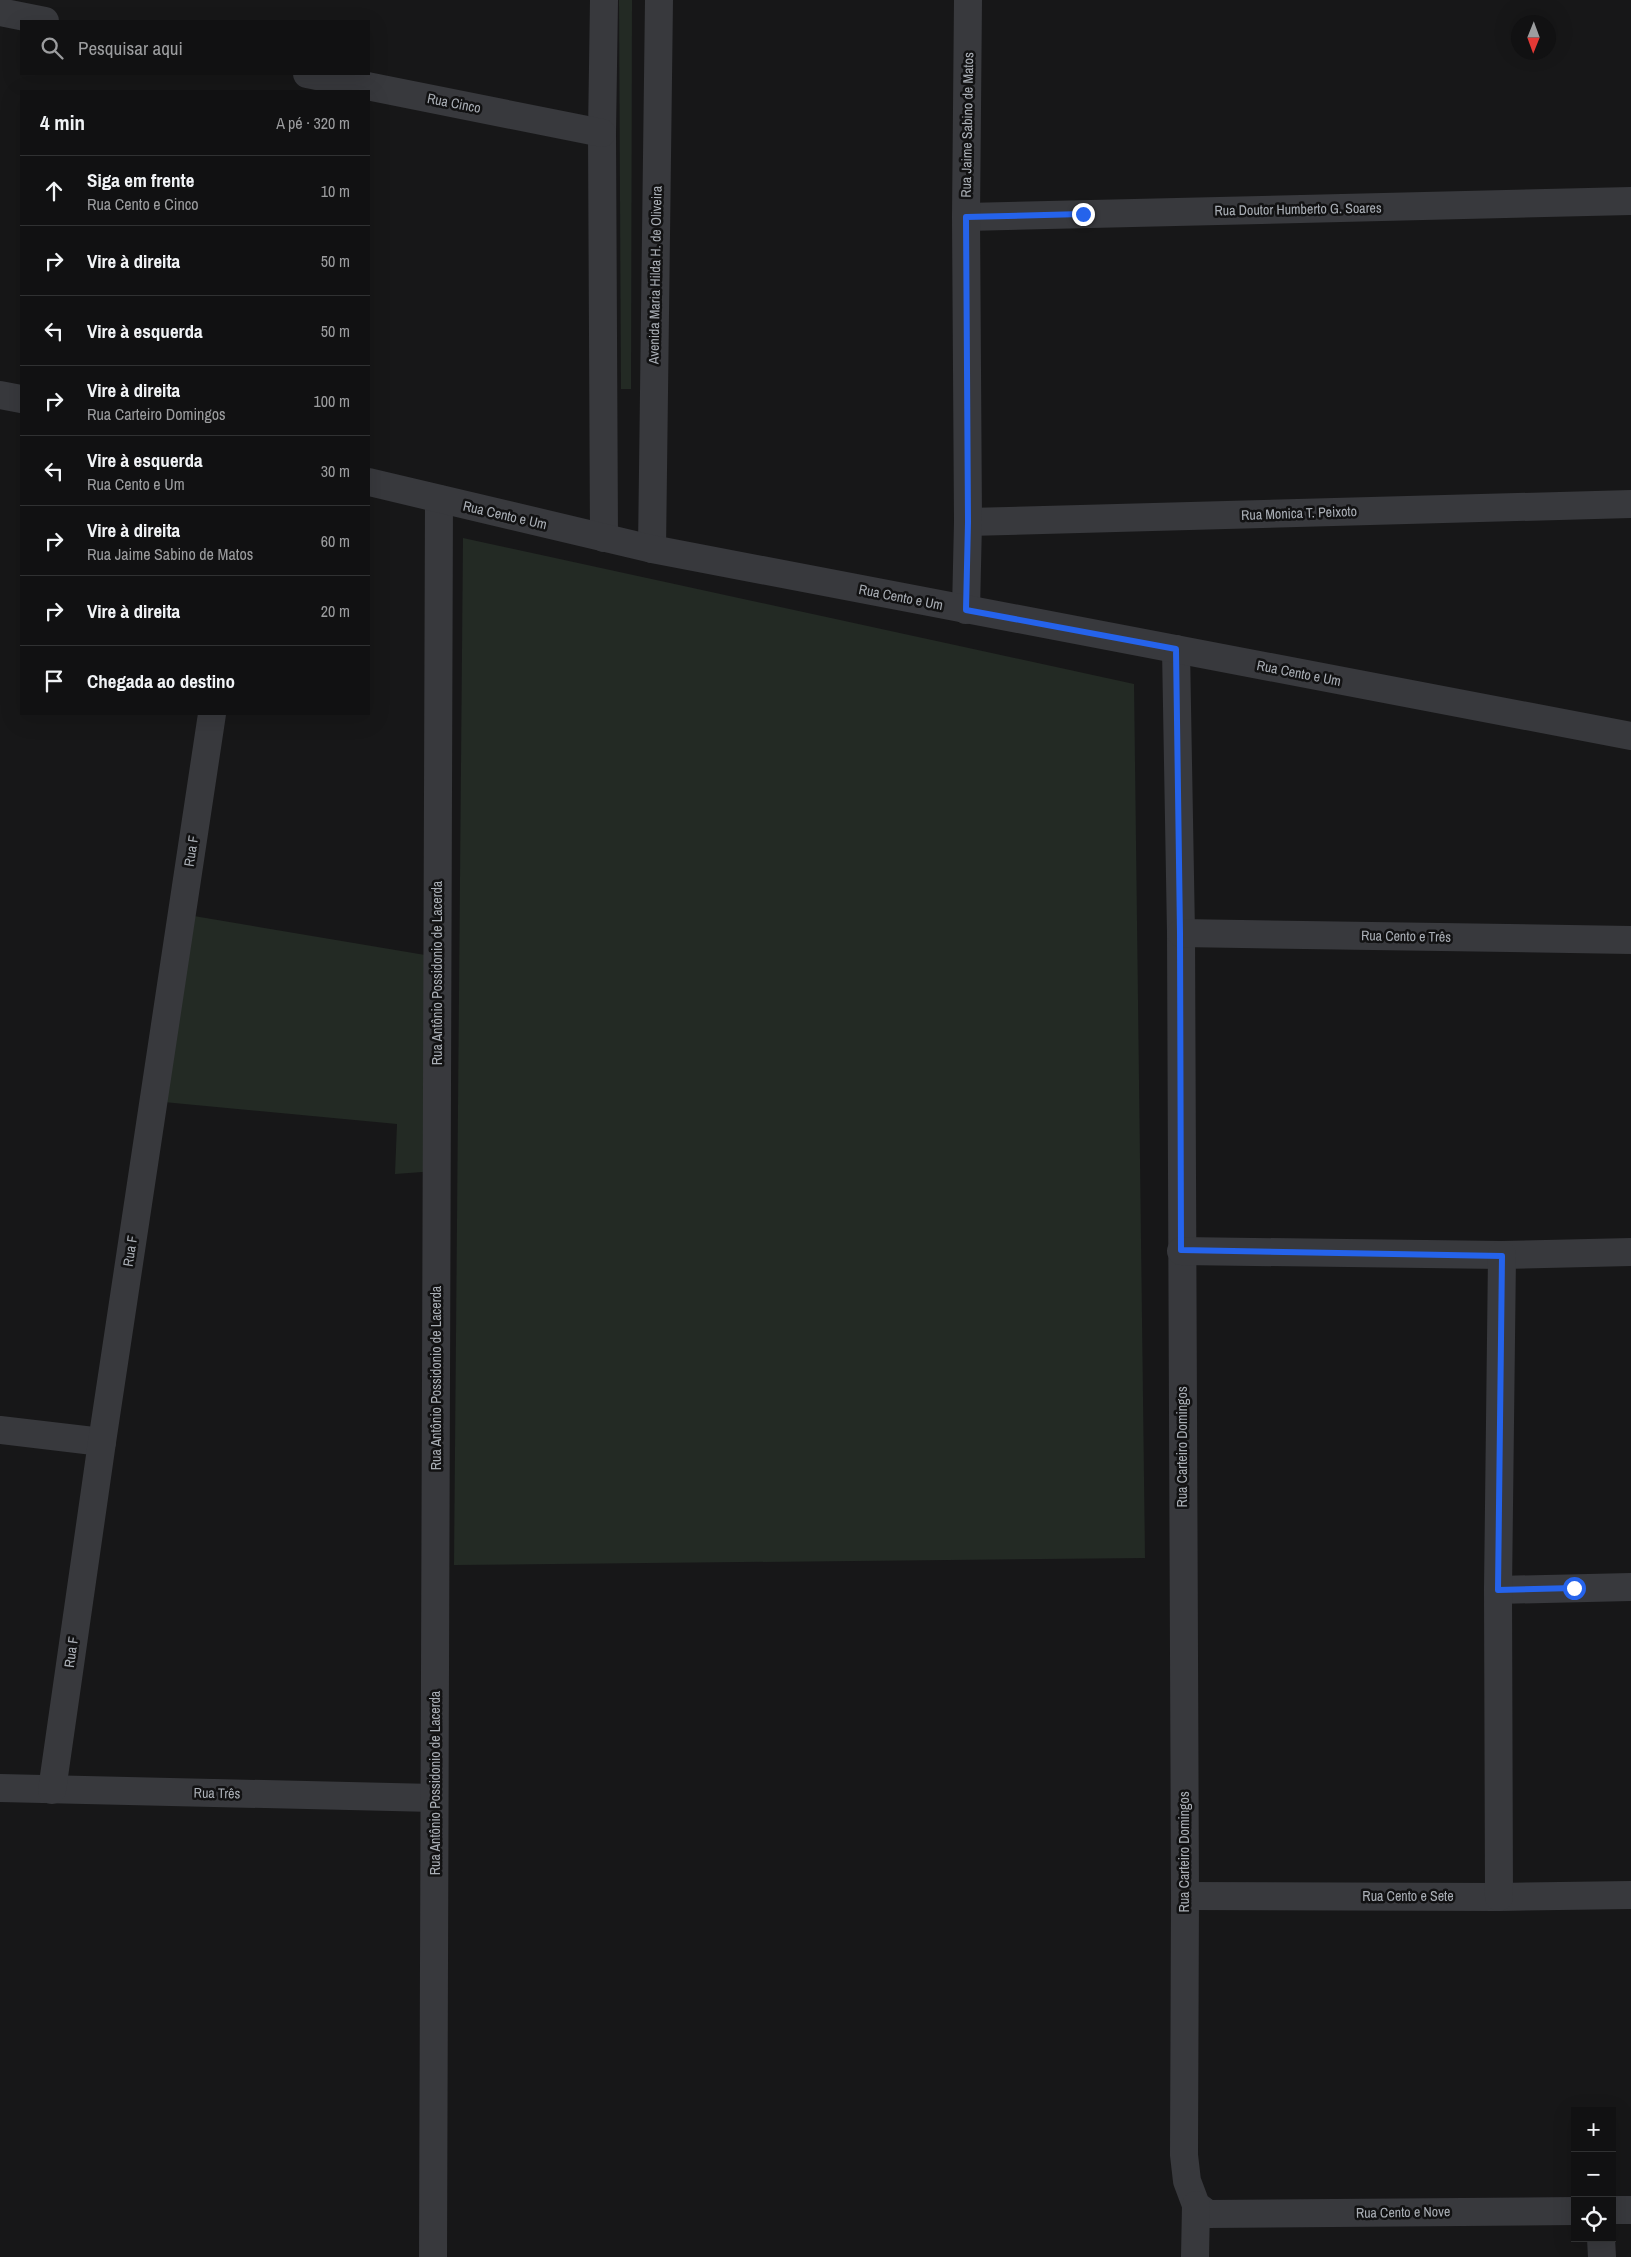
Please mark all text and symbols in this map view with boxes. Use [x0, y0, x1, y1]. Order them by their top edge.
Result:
north arrow [1511, 15, 1556, 60]
search box [20, 20, 370, 75]
icon: search [38, 34, 66, 62]
text: Pesquisar aqui [78, 35, 183, 61]
street label: Rua Jaime Sabino de Matos [957, 52, 977, 198]
street label: Rua Cinco [426, 89, 482, 117]
text: 4 min [40, 108, 85, 137]
text: A pé · 320 m [276, 112, 350, 134]
text: Siga em frente [87, 167, 194, 193]
icon: ahead [40, 177, 68, 205]
text: 10 m [321, 180, 350, 202]
street label: Avenida Maria Hilda H. de Oliveira [644, 185, 666, 365]
text: Rua Cento e Cinco [87, 193, 199, 215]
street label: Rua Doutor Humberto G. Soares [1214, 199, 1382, 219]
route end [1072, 203, 1095, 226]
icon: right [40, 247, 68, 275]
text: Vire à direita [87, 248, 180, 274]
text: 50 m [321, 250, 350, 272]
icon: left [40, 317, 68, 345]
text: Vire à esquerda [87, 318, 203, 344]
text: 50 m [321, 320, 350, 342]
text: Vire à direita [87, 377, 180, 403]
icon: right [40, 387, 68, 415]
text: 100 m [314, 390, 350, 412]
text: Rua Carteiro Domingos [87, 403, 226, 425]
text: Vire à esquerda [87, 447, 203, 473]
icon: left [40, 457, 68, 485]
text: 30 m [321, 460, 350, 482]
text: Rua Cento e Um [87, 473, 185, 495]
street label: Rua Cento e Um [461, 497, 549, 533]
street label: Rua Monica T. Peixoto [1241, 502, 1357, 524]
text: Vire à direita [87, 517, 180, 543]
icon: right [40, 527, 68, 555]
text: 60 m [321, 530, 350, 552]
text: Rua Jaime Sabino de Matos [87, 543, 253, 565]
street label: Rua Cento e Um [857, 580, 945, 614]
icon: right [40, 597, 68, 625]
text: Vire à direita [87, 598, 180, 624]
text: 20 m [321, 600, 350, 622]
street label: Rua Cento e Um [1255, 656, 1343, 690]
icon: arrive [40, 667, 68, 695]
text: Chegada ao destino [87, 668, 235, 694]
street label: Rua F [180, 834, 202, 868]
street label: Rua Antônio Possidonio de Lacerda [428, 880, 446, 1065]
street label: Rua Cento e Três [1361, 926, 1451, 946]
street label: Rua F [119, 1234, 141, 1268]
street label: Rua Antônio Possidonio de Lacerda [427, 1285, 445, 1470]
street label: Rua Carteiro Domingos [1173, 1386, 1191, 1508]
route start [1563, 1577, 1586, 1600]
street label: Rua F [60, 1635, 82, 1669]
street label: Rua Antônio Possidonio de Lacerda [426, 1690, 444, 1875]
street label: Rua Três [194, 1784, 241, 1802]
street label: Rua Carteiro Domingos [1175, 1791, 1193, 1913]
street label: Rua Cento e Sete [1362, 1887, 1454, 1905]
map controls [1571, 2107, 1616, 2242]
button: + [1571, 2107, 1616, 2152]
button: − [1571, 2152, 1616, 2197]
button: locate [1571, 2197, 1616, 2242]
street label: Rua Cento e Nove [1356, 2202, 1450, 2222]

